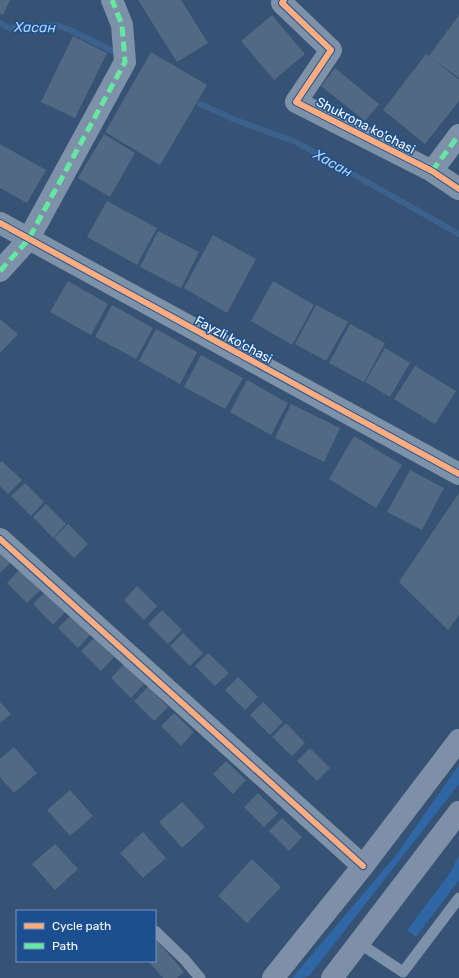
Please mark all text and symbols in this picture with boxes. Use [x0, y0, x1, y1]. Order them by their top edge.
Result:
water label: Хасан [13, 19, 56, 36]
street label: Shukrona ko'chasi [314, 94, 418, 157]
water label: Хасан [310, 145, 355, 181]
street label: Fayzli ko'chasi [193, 313, 275, 366]
legend [16, 910, 156, 962]
text: Cycle path [52, 919, 111, 933]
text: Path [52, 939, 78, 953]

